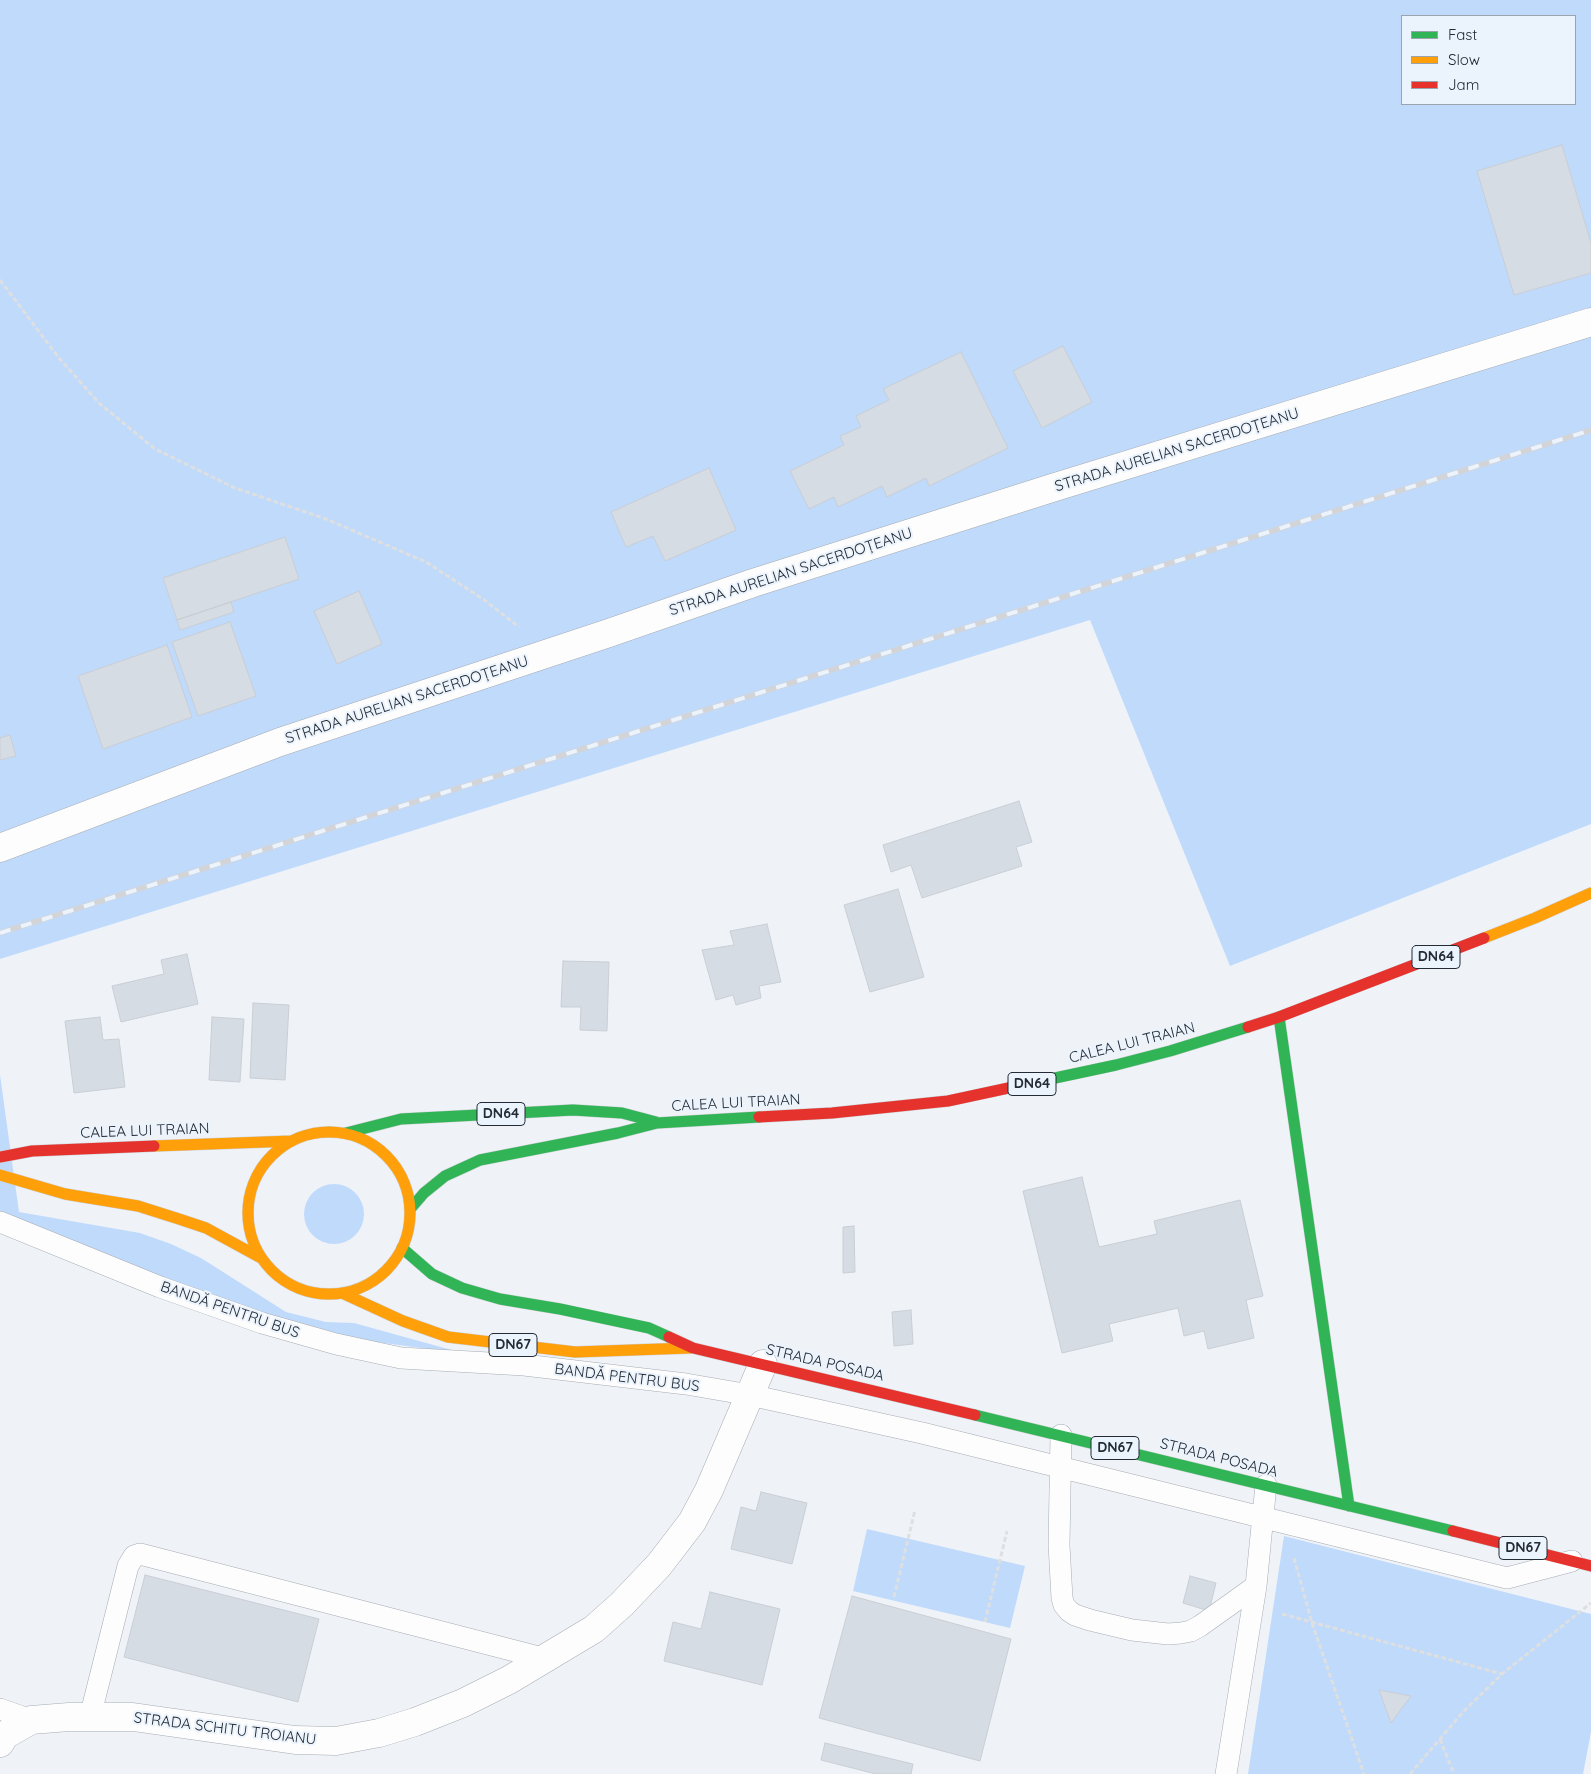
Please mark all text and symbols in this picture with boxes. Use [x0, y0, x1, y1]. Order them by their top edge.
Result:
legend [1401, 15, 1576, 105]
text: Fast [1448, 25, 1477, 44]
text: Slow [1448, 50, 1480, 69]
text: Jam [1448, 75, 1479, 94]
street label: STRADA AURELIAN SACERDOȚEANU [1053, 404, 1301, 496]
street label: STRADA AURELIAN SACERDOȚEANU [667, 524, 915, 620]
street label: STRADA AURELIAN SACERDOȚEANU [283, 652, 531, 748]
road number: DN64 [1412, 946, 1460, 969]
street label: CALEA LUI TRAIAN [1067, 1019, 1197, 1067]
road number: DN64 [1008, 1072, 1056, 1096]
street label: CALEA LUI TRAIAN [671, 1091, 801, 1115]
road number: DN64 [477, 1102, 525, 1126]
street label: CALEA LUI TRAIAN [80, 1120, 210, 1142]
street label: BANDĂ PENTRU BUS [158, 1278, 302, 1342]
road number: DN67 [489, 1334, 537, 1356]
street label: STRADA POSADA [764, 1341, 886, 1385]
street label: BANDĂ PENTRU BUS [553, 1360, 701, 1396]
street label: STRADA POSADA [1158, 1435, 1280, 1481]
road number: DN67 [1091, 1436, 1139, 1460]
road number: DN67 [1499, 1536, 1547, 1560]
street label: STRADA SCHITU TROIANU [133, 1709, 317, 1749]

